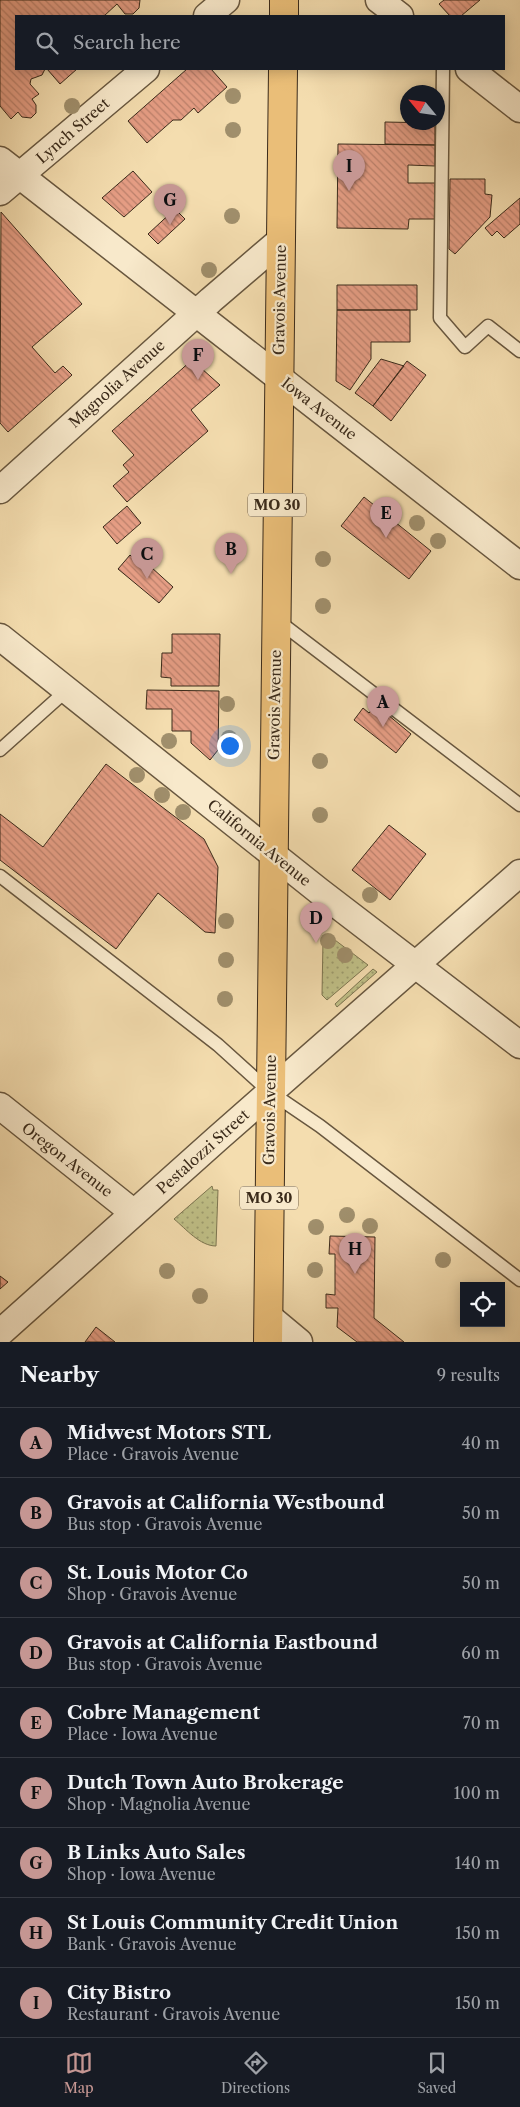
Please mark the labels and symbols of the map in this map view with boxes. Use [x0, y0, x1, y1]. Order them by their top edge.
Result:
north arrow [400, 85, 445, 130]
street label: Lynch Street [32, 93, 114, 167]
pin: I [333, 150, 365, 191]
pin: G [154, 184, 186, 225]
street label: Gravois Avenue [269, 245, 290, 355]
street label: Magnolia Avenue [65, 335, 169, 432]
pin: F [182, 339, 214, 380]
street label: Iowa Avenue [278, 373, 361, 444]
road number: MO 30 [248, 494, 306, 516]
pin: E [370, 497, 402, 538]
pin: B [215, 533, 247, 574]
pin: C [131, 538, 163, 579]
street label: Gravois Avenue [264, 650, 285, 760]
pin: A [367, 686, 399, 727]
your location [217, 733, 243, 759]
street label: California Avenue [204, 795, 315, 890]
pin: D [300, 902, 332, 943]
street label: Gravois Avenue [259, 1055, 280, 1165]
street label: Pestalozzi Street [153, 1105, 253, 1198]
street label: Oregon Avenue [18, 1118, 117, 1201]
road number: MO 30 [240, 1186, 298, 1210]
pin: H [339, 1233, 371, 1274]

